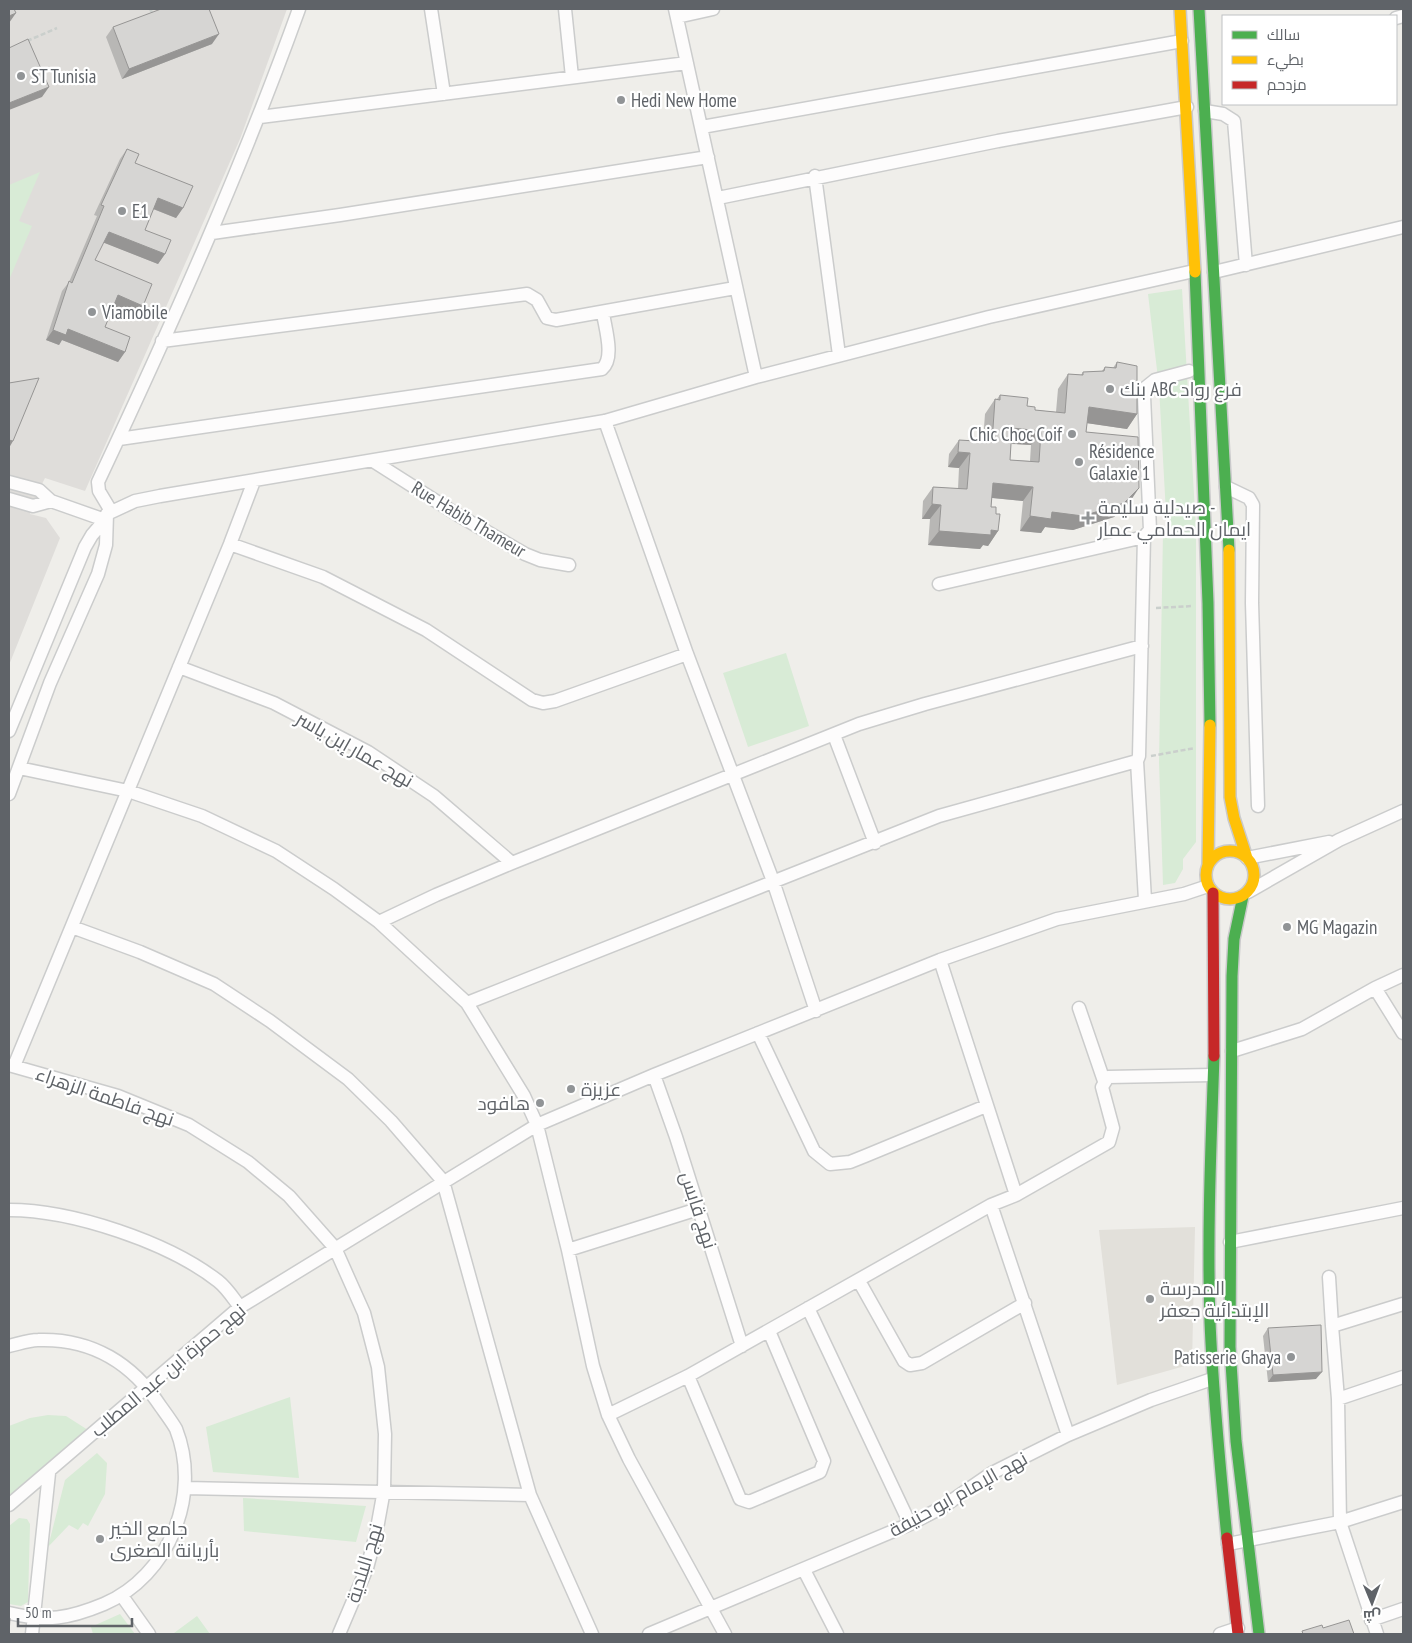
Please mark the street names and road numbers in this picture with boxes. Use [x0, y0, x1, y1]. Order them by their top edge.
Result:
street label: Rue Habib Thameur [407, 475, 531, 563]
street label: نهج عمار إبن ياسر [290, 705, 418, 794]
street label: نهج فاطمة الزهراء [32, 1061, 177, 1133]
street label: نهج قابس [673, 1168, 723, 1252]
street label: نهج حمزة ابن عبد المطلب [86, 1298, 252, 1443]
street label: نهج الإمام ابو حنيفة [885, 1446, 1032, 1544]
street label: نهج البلدية [341, 1520, 389, 1606]

